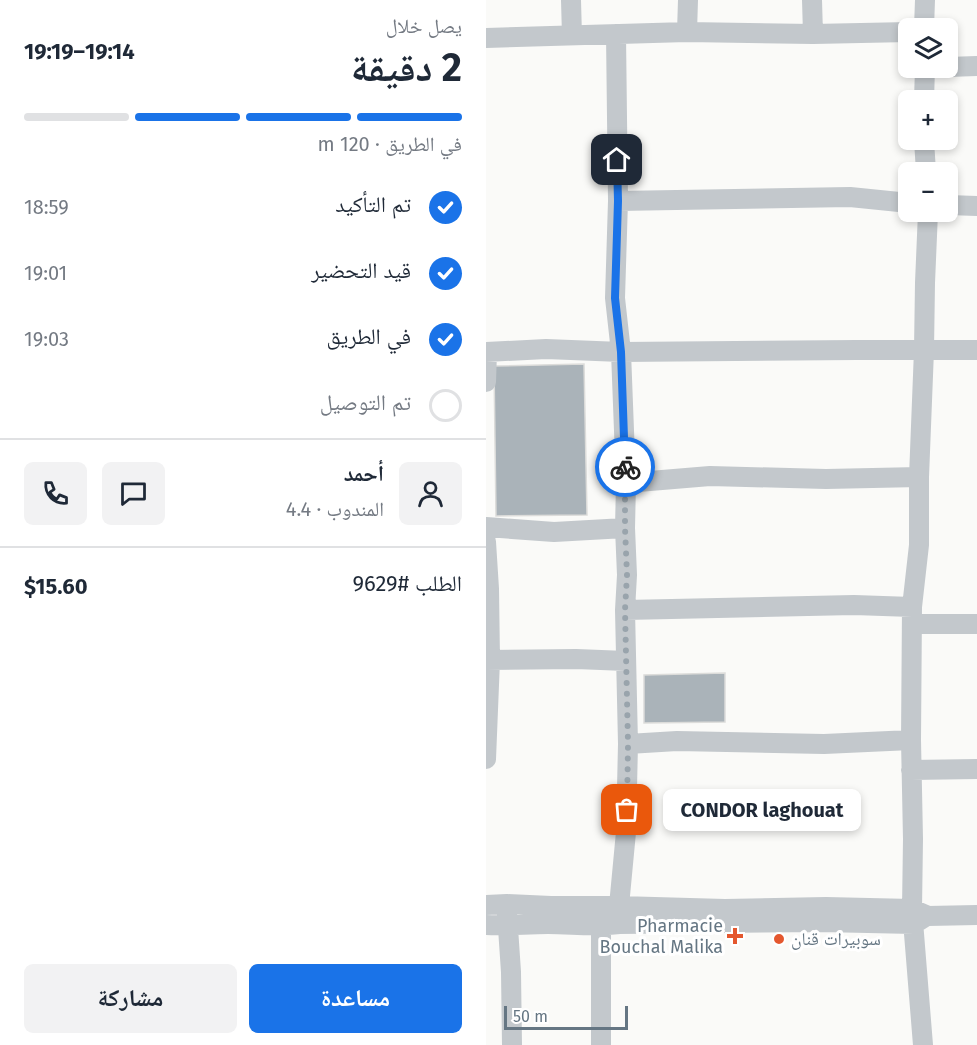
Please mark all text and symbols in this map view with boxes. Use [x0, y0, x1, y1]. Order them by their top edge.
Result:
text: يصل خلال [386, 14, 462, 38]
map controls [898, 18, 958, 222]
button: layers [898, 18, 958, 78]
text: 19:14–19:19 [24, 38, 135, 65]
text: 2 دقيقة [351, 45, 462, 91]
button: + [898, 90, 958, 150]
text: في الطريق · 120 m [318, 132, 462, 156]
pin [591, 134, 642, 185]
icon: home [600, 143, 633, 176]
button: − [898, 162, 958, 222]
text: تم التأكيد [335, 191, 411, 218]
icon: check [429, 191, 462, 224]
text: 18:59 [24, 195, 69, 219]
text: قيد التحضير [311, 257, 411, 284]
icon: check [429, 257, 462, 290]
text: 19:01 [24, 261, 67, 285]
text: في الطريق [327, 323, 411, 350]
icon: check [429, 323, 462, 356]
text: 19:03 [24, 327, 69, 351]
text: تم التوصيل [320, 389, 411, 416]
courier [595, 437, 655, 497]
icon: bike [609, 451, 642, 484]
text: أحمد [344, 460, 384, 487]
button: phone [24, 462, 87, 525]
button: chat [102, 462, 165, 525]
button: person [399, 462, 462, 525]
text: المندوب · 4.4 [286, 497, 384, 521]
text: الطلب #9629 [352, 570, 462, 597]
text: $15.60 [24, 573, 88, 600]
pin [601, 784, 652, 835]
callout: CONDOR laghouat [663, 789, 861, 831]
icon: bag [610, 793, 643, 826]
text: CONDOR laghouat [680, 798, 844, 822]
place label: Pharmacie Bouchal Malika [600, 915, 723, 958]
place label: سوبيرات قنان [791, 928, 881, 950]
marker: Pharmacie Bouchal Malika [728, 929, 742, 943]
marker: سوبيرات قنان [772, 932, 786, 946]
button: مشاركة [24, 964, 237, 1033]
button: مساعدة [249, 964, 462, 1033]
scale bar [504, 1003, 628, 1030]
text: 50 m [513, 1007, 548, 1026]

